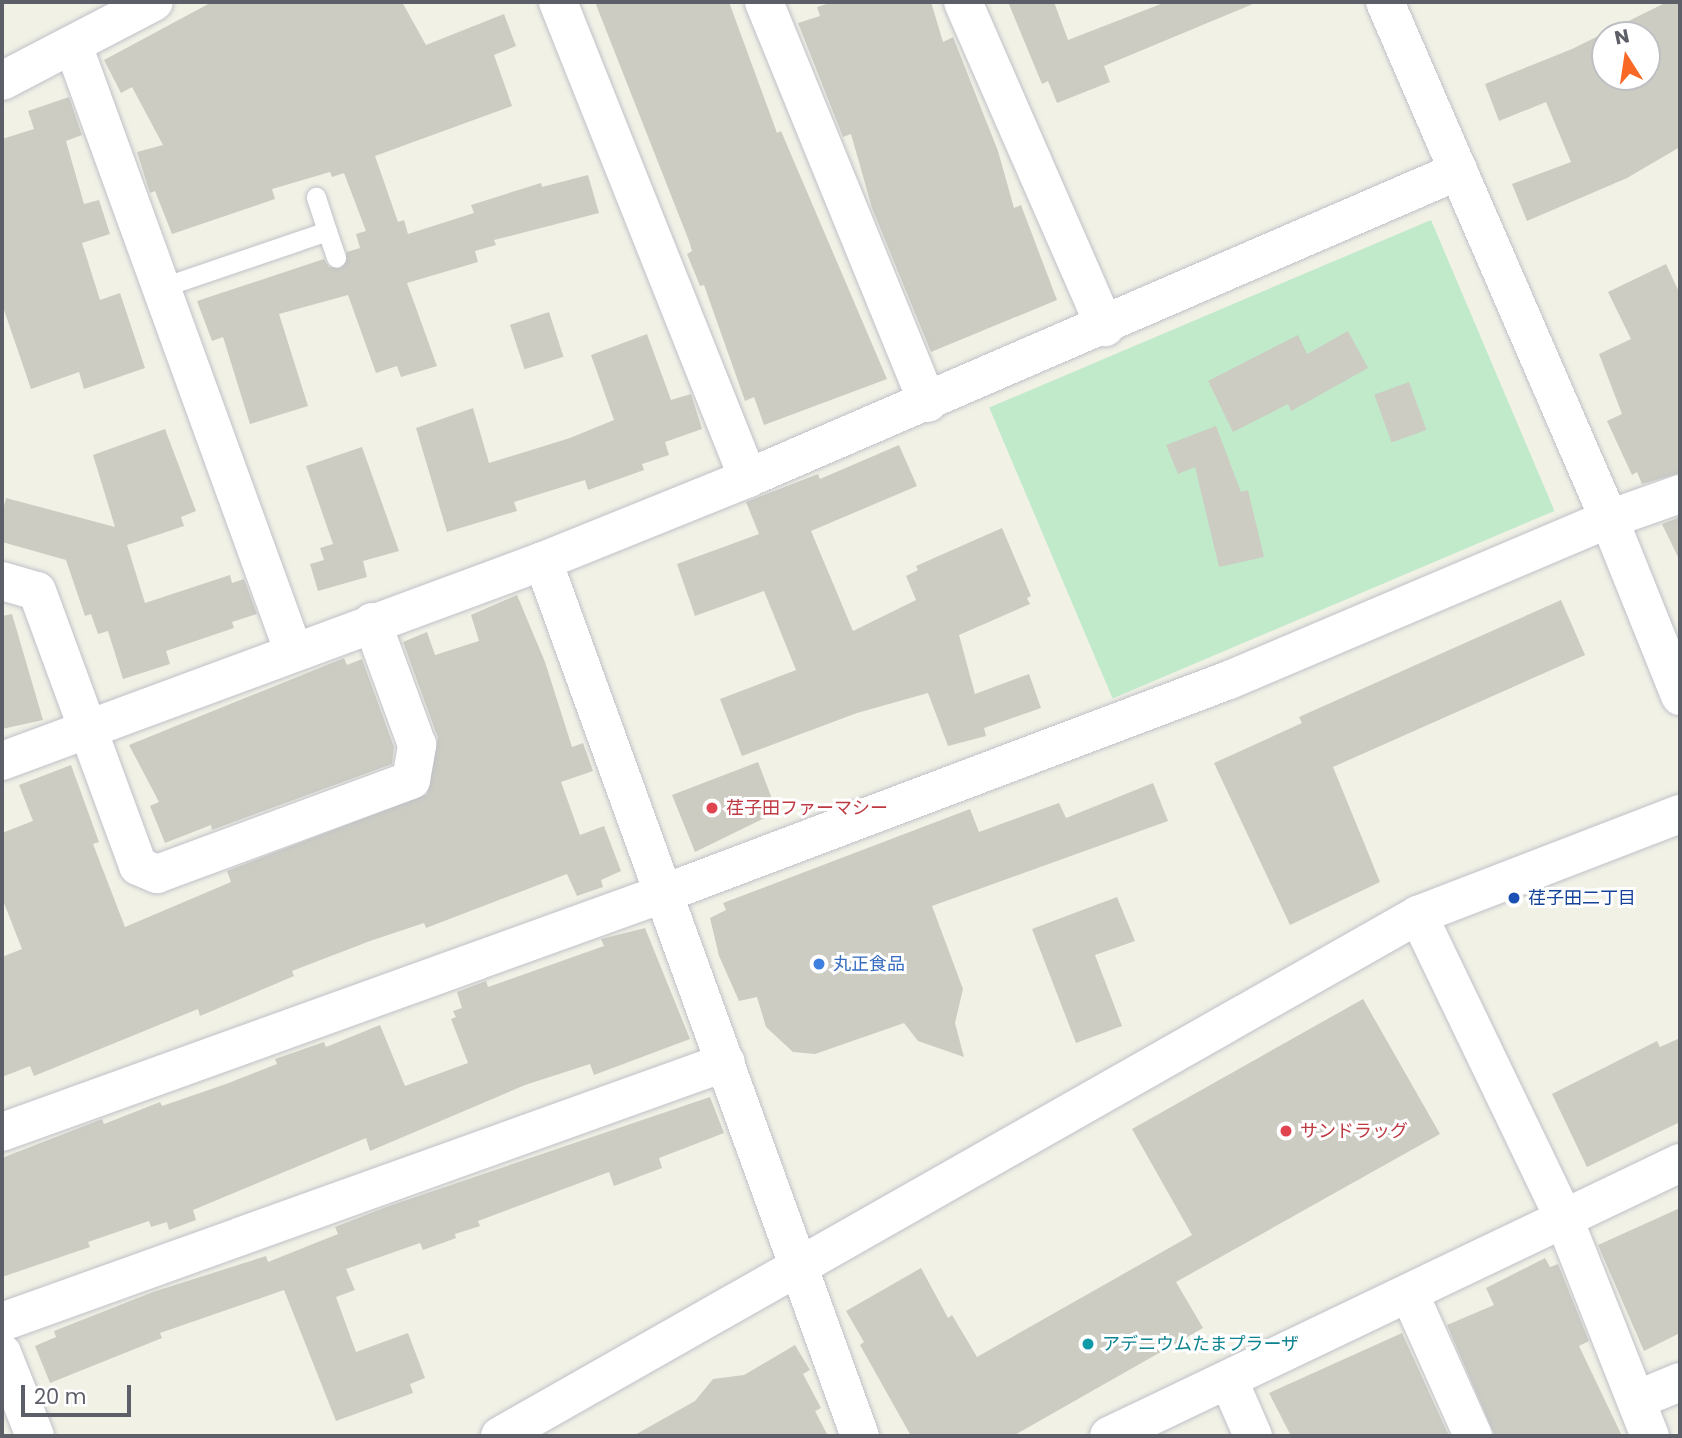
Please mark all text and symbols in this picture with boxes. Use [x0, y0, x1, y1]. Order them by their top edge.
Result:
north arrow [1591, 21, 1661, 91]
text: N [1612, 22, 1632, 52]
place label: 荏子田ファーマシー [726, 797, 888, 819]
marker: 荏子田ファーマシー [704, 800, 720, 816]
place label: 荏子田二丁目 [1528, 887, 1636, 909]
marker: 荏子田二丁目 [1506, 890, 1522, 906]
place label: 丸正食品 [833, 953, 905, 975]
marker: 丸正食品 [811, 956, 827, 972]
place label: サンドラッグ [1300, 1120, 1408, 1142]
marker: サンドラッグ [1278, 1123, 1294, 1139]
place label: アデニウムたまプラーザ [1102, 1333, 1300, 1355]
marker: アデニウムたまプラーザ [1080, 1336, 1096, 1352]
scale bar [24, 1372, 135, 1416]
text: 20 m [34, 1382, 87, 1411]

